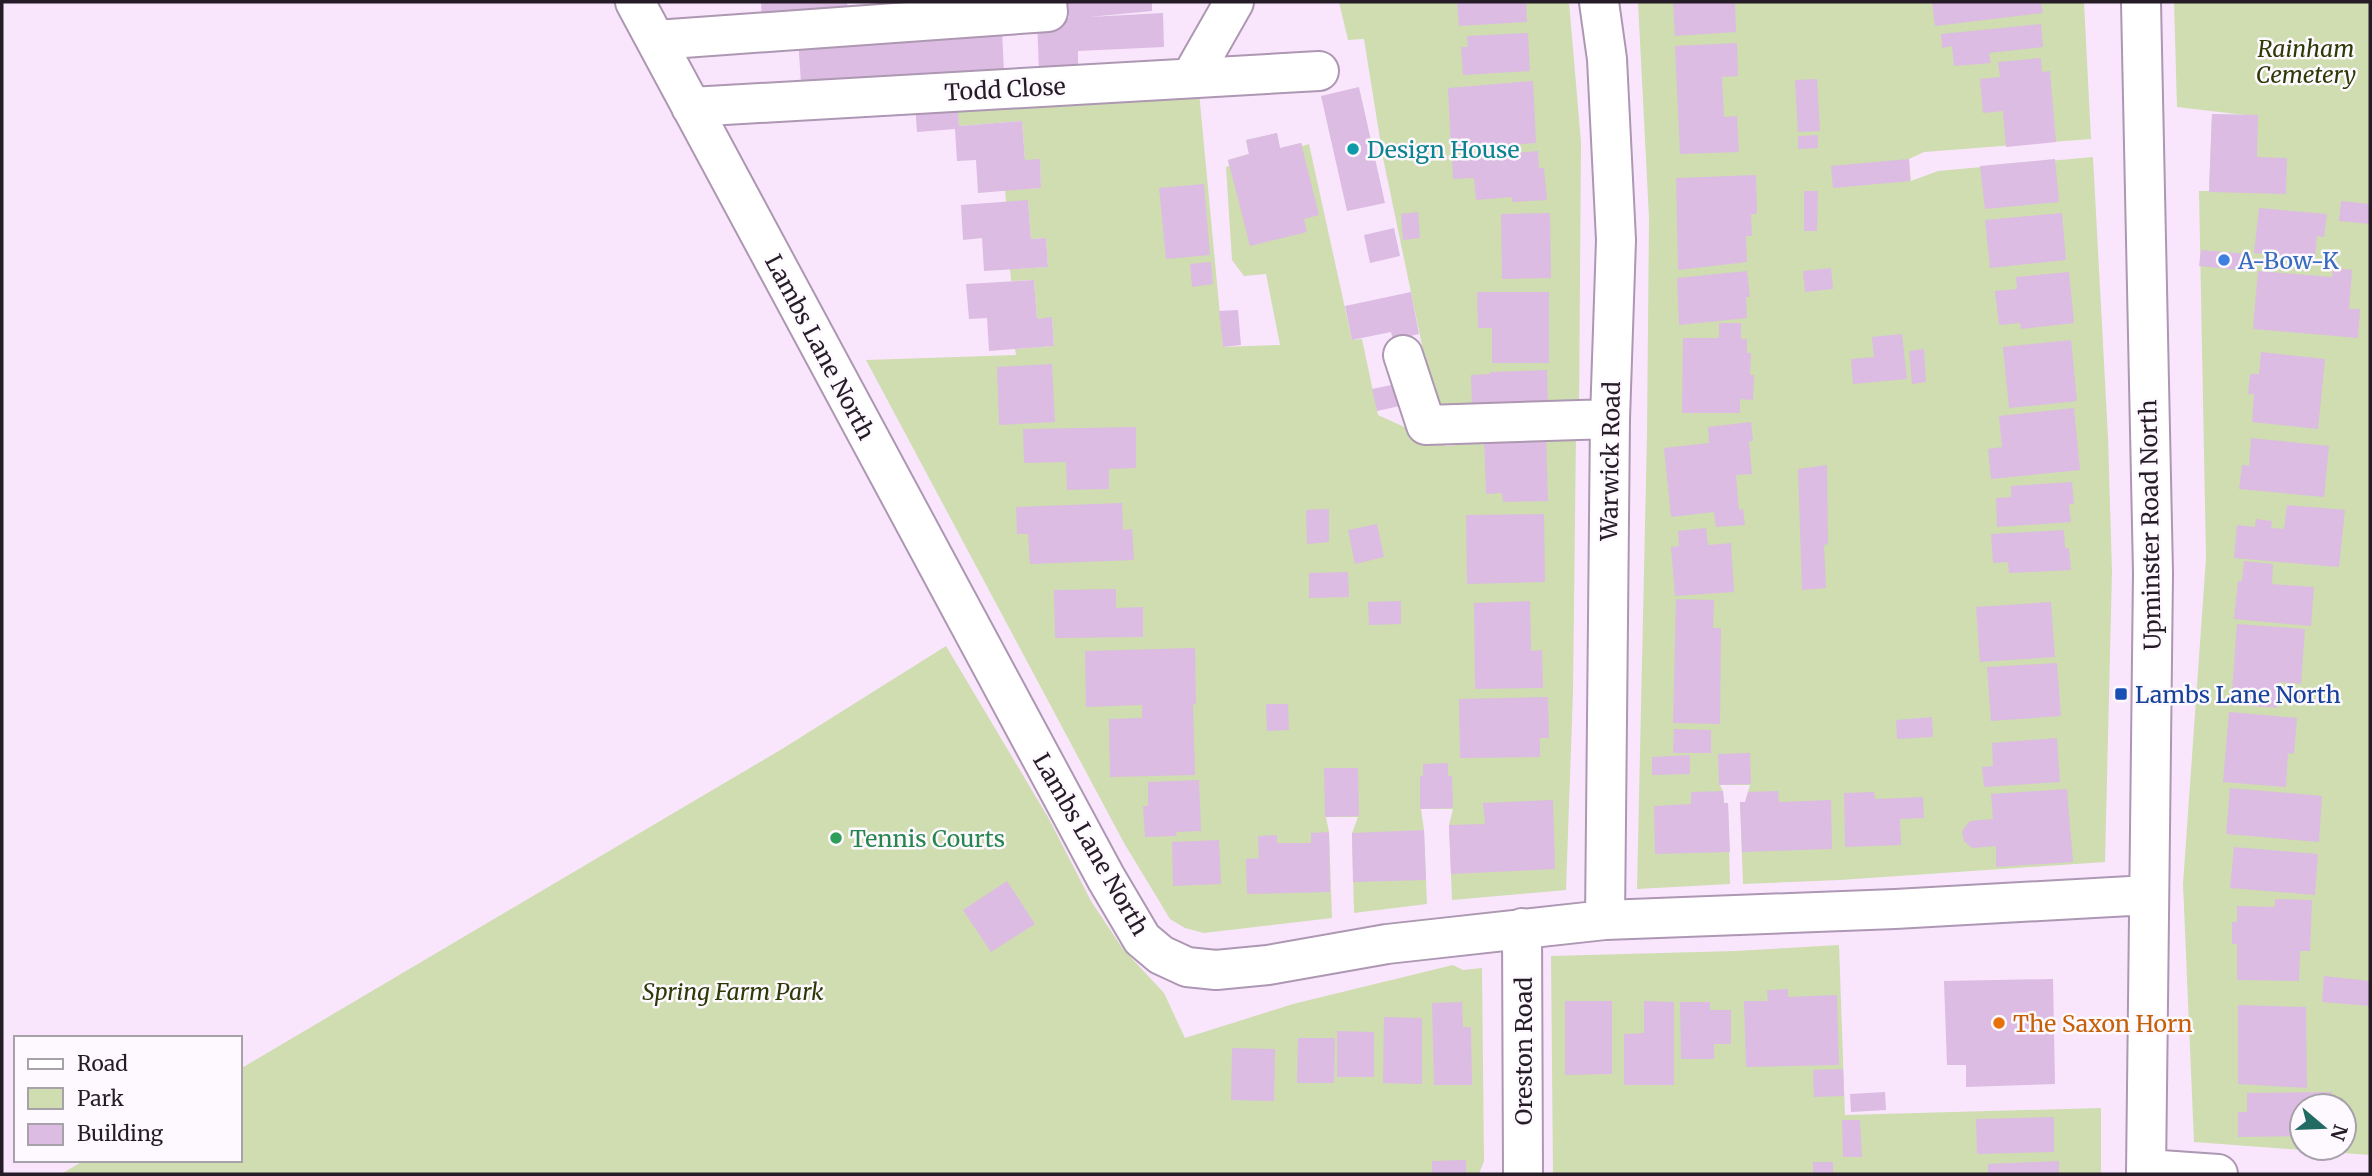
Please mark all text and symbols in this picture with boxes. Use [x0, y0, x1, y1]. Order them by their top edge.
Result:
park label: Rainham Cemetery [2256, 34, 2356, 89]
street label: Todd Close [944, 71, 1066, 107]
place label: Design House [1367, 135, 1519, 164]
marker: Design House [1345, 141, 1361, 157]
place label: A-Bow-K [2237, 246, 2339, 275]
street label: Lambs Lane North [759, 249, 881, 445]
marker: A-Bow-K [2216, 252, 2232, 268]
street label: Warwick Road [1594, 381, 1626, 542]
street label: Upminster Road North [2133, 399, 2167, 651]
place label: Lambs Lane North [2135, 680, 2341, 709]
marker: Lambs Lane North [2113, 686, 2129, 702]
street label: Lambs Lane North [1027, 748, 1155, 940]
place label: Tennis Courts [850, 824, 1005, 853]
marker: Tennis Courts [828, 830, 844, 846]
park label: Spring Farm Park [642, 977, 824, 1006]
street label: Oreston Road [1509, 977, 1538, 1125]
place label: The Saxon Horn [2013, 1009, 2193, 1038]
marker: The Saxon Horn [1991, 1015, 2007, 1031]
legend [14, 1036, 242, 1162]
text: Road [77, 1050, 128, 1077]
text: Park [77, 1085, 124, 1112]
north arrow [2288, 1092, 2358, 1162]
text: Building [77, 1120, 164, 1147]
text: N [2325, 1122, 2353, 1144]

